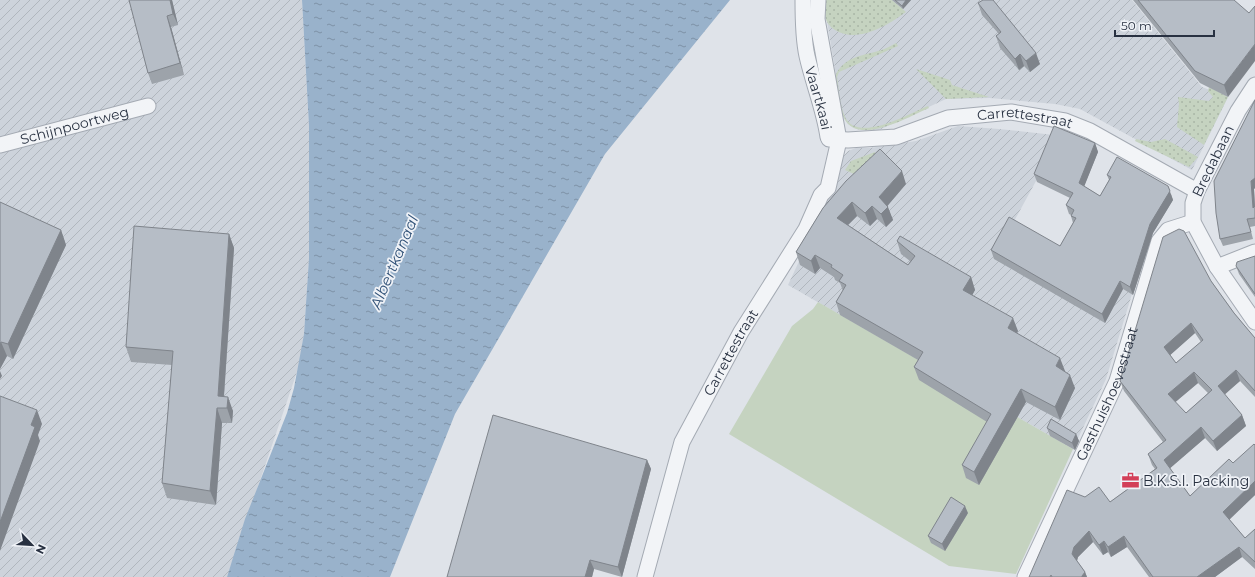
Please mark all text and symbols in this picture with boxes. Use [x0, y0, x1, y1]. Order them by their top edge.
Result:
scale bar [1115, 12, 1214, 38]
text: 50 m [1121, 18, 1152, 33]
street label: Vaartkaai [801, 64, 836, 132]
street label: Schijnpoortweg [18, 102, 131, 148]
street label: Carrettestraat [976, 103, 1076, 132]
street label: Bredabaan [1188, 122, 1238, 200]
water label: Albertkanaal [365, 212, 422, 312]
street label: Carrettestraat [699, 305, 762, 399]
street label: Gasthuishoevestraat [1072, 324, 1142, 464]
office icon: B.K.S.I. Packing [1120, 471, 1140, 491]
place label: B.K.S.I. Packing [1143, 472, 1249, 490]
north arrow [12, 525, 52, 565]
text: N [33, 542, 49, 556]

